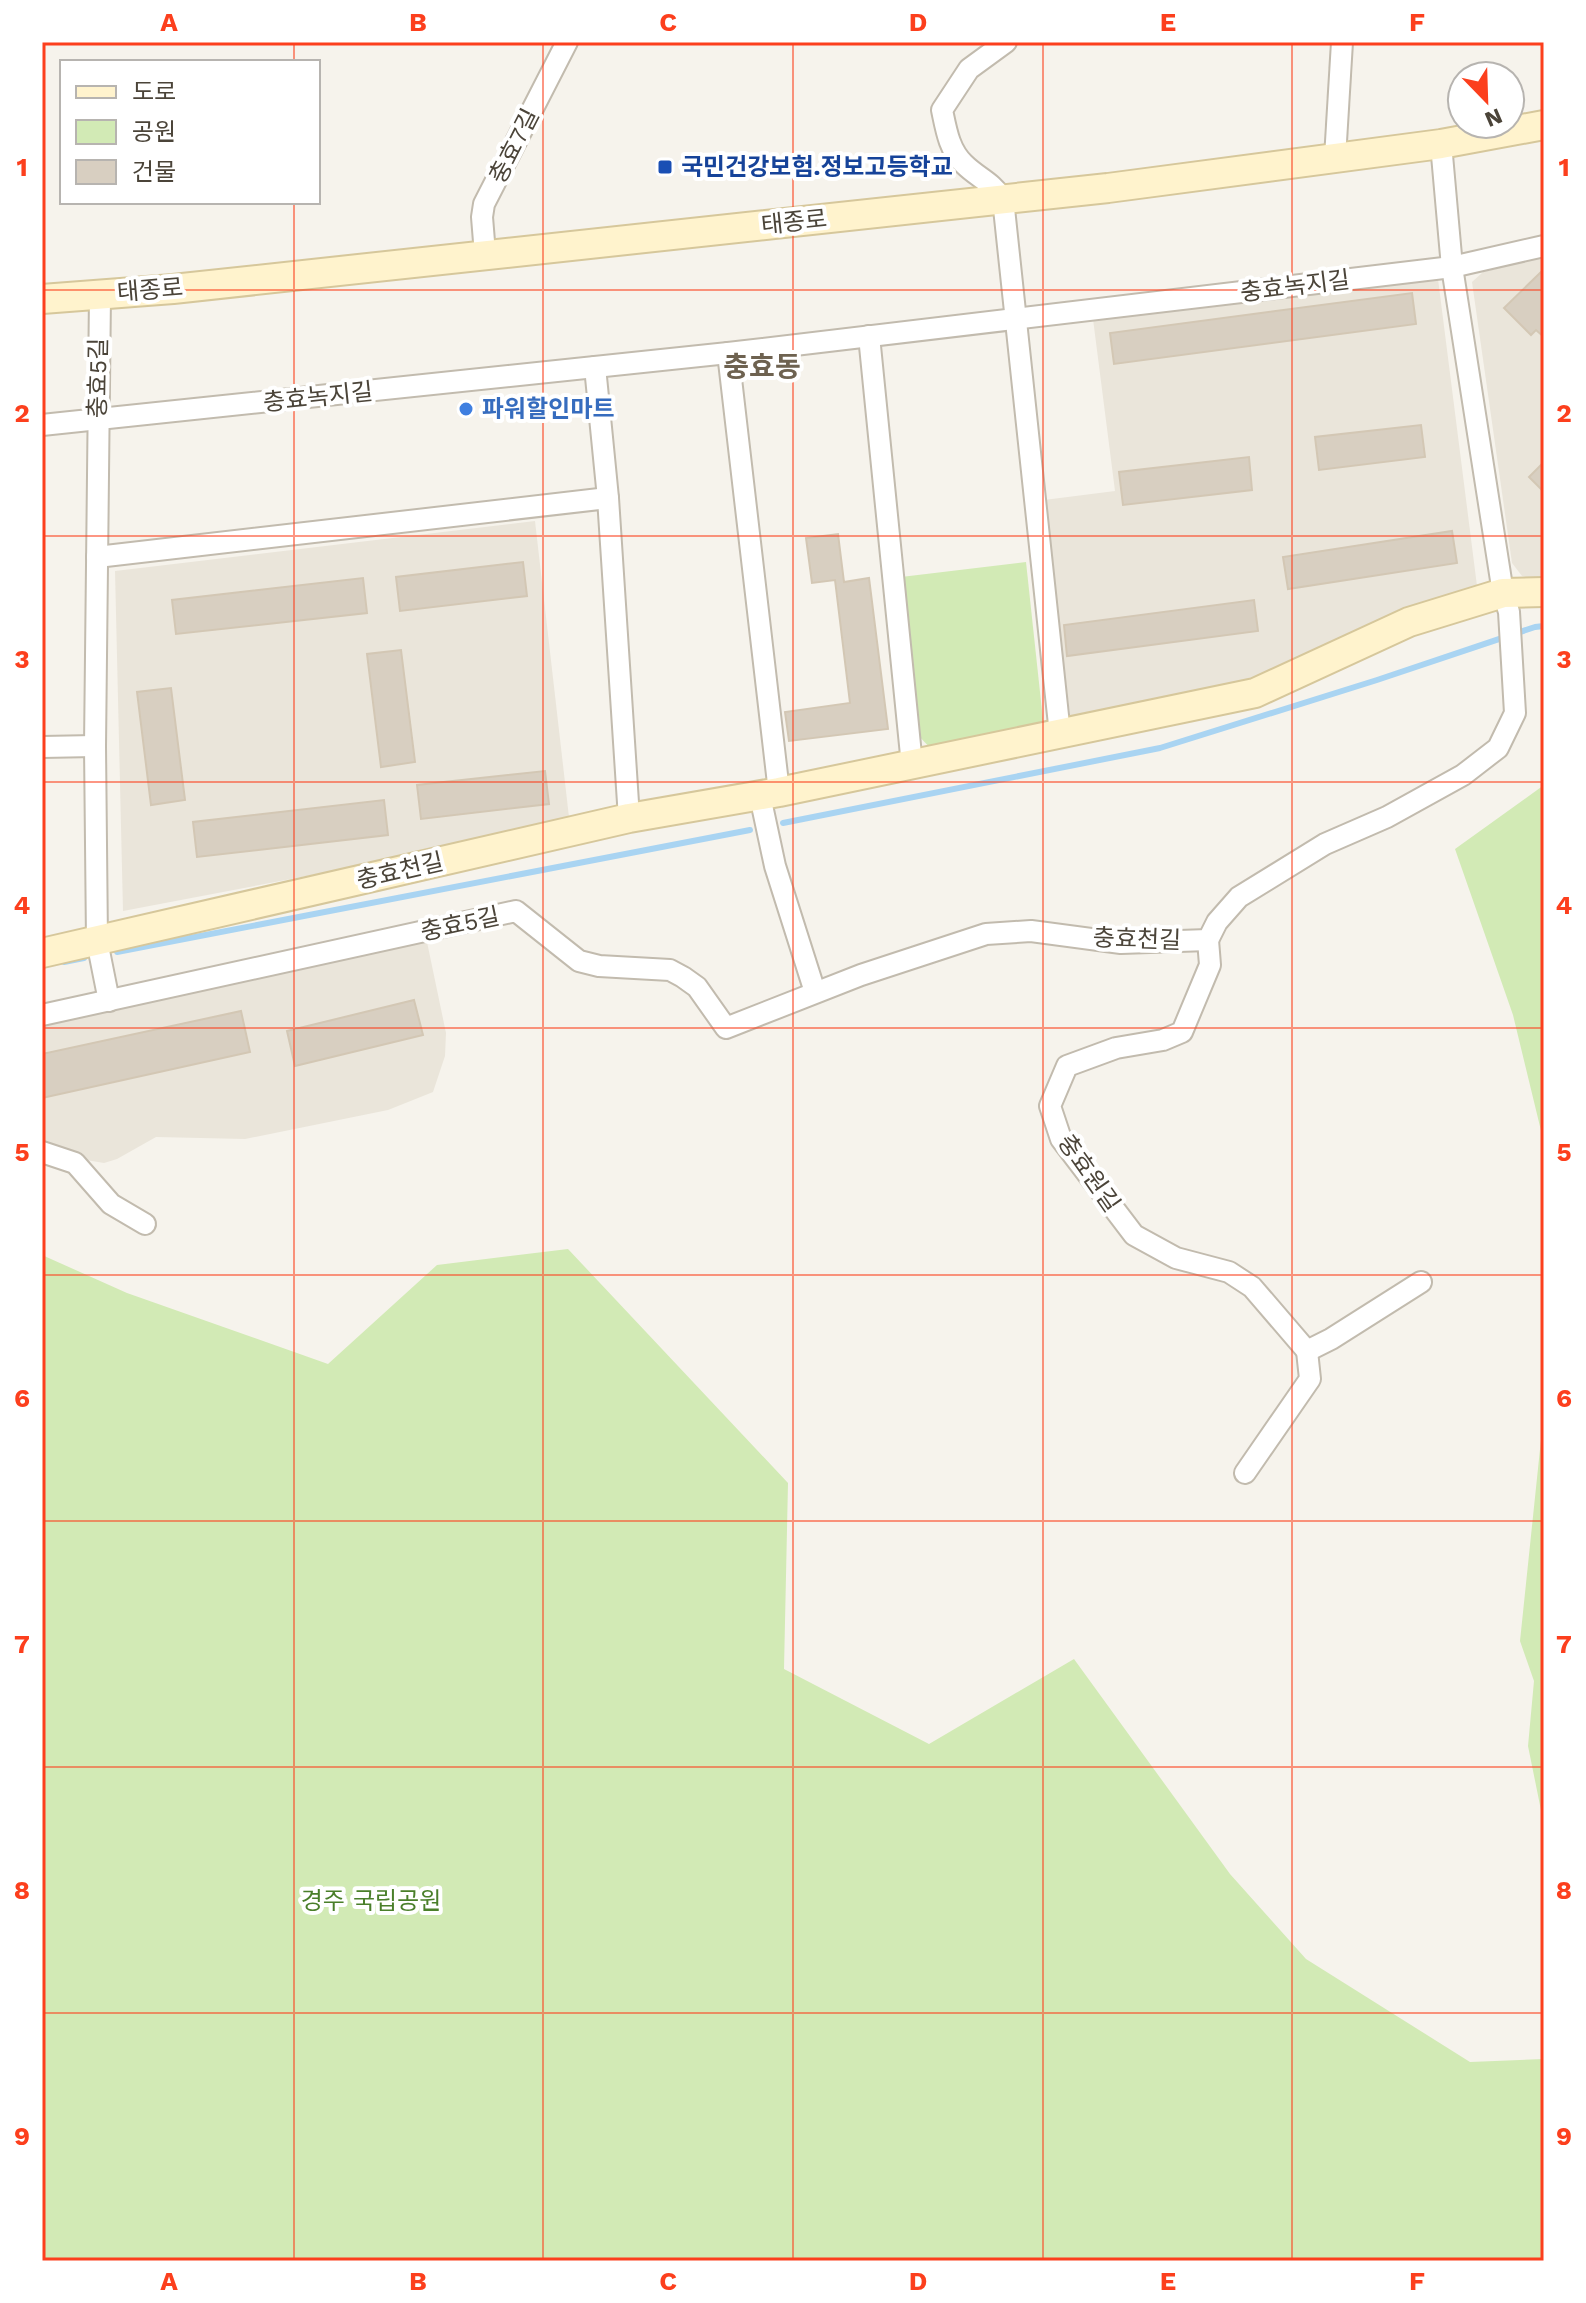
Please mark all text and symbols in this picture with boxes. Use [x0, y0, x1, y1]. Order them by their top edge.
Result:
text: A [160, 7, 178, 37]
text: B [409, 7, 427, 37]
text: C [659, 7, 677, 37]
text: D [909, 7, 927, 37]
text: E [1160, 7, 1176, 37]
text: F [1409, 7, 1425, 37]
legend [60, 60, 320, 204]
north arrow [1446, 60, 1526, 140]
text: 도로 [132, 78, 176, 106]
text: N [1481, 103, 1506, 133]
street label: 충효7길 [483, 104, 545, 188]
text: 공원 [132, 118, 176, 146]
text: 1 [16, 152, 28, 182]
text: 1 [1558, 152, 1570, 182]
place label: 국민건강보험.정보고등학교 [681, 153, 953, 181]
text: 건물 [132, 158, 176, 186]
marker: 국민건강보험.정보고등학교 [656, 158, 674, 176]
street label: 태종로 [760, 205, 828, 239]
street label: 충효녹지길 [1239, 265, 1351, 307]
street label: 태종로 [116, 273, 184, 307]
street label: 충효5길 [83, 338, 113, 418]
district label: 충효동 [723, 350, 801, 383]
street label: 충효녹지길 [262, 377, 374, 417]
place label: 파워할인마트 [482, 395, 614, 423]
text: 2 [14, 398, 30, 428]
text: 2 [1556, 398, 1572, 428]
marker: 파워할인마트 [457, 400, 475, 418]
text: 3 [14, 644, 30, 674]
text: 3 [1556, 644, 1572, 674]
street label: 충효천길 [354, 847, 446, 895]
text: 4 [14, 890, 31, 920]
text: 4 [1556, 890, 1573, 920]
street label: 충효5길 [418, 902, 502, 946]
street label: 충효천길 [1092, 923, 1182, 955]
street label: 충효원길 [1052, 1129, 1126, 1217]
text: 5 [14, 1137, 30, 1167]
text: 5 [1556, 1137, 1572, 1167]
text: 6 [14, 1383, 30, 1413]
text: 6 [1556, 1383, 1572, 1413]
text: 7 [14, 1629, 30, 1659]
text: 7 [1556, 1629, 1572, 1659]
text: 8 [14, 1875, 30, 1905]
text: 8 [1556, 1875, 1572, 1905]
park label: 경주 국립공원 [301, 1887, 441, 1915]
text: 9 [14, 2121, 30, 2151]
text: 9 [1556, 2121, 1572, 2151]
text: A [160, 2266, 178, 2296]
text: B [409, 2266, 427, 2296]
text: C [659, 2266, 677, 2296]
text: D [909, 2266, 927, 2296]
text: E [1160, 2266, 1176, 2296]
text: F [1409, 2266, 1425, 2296]

